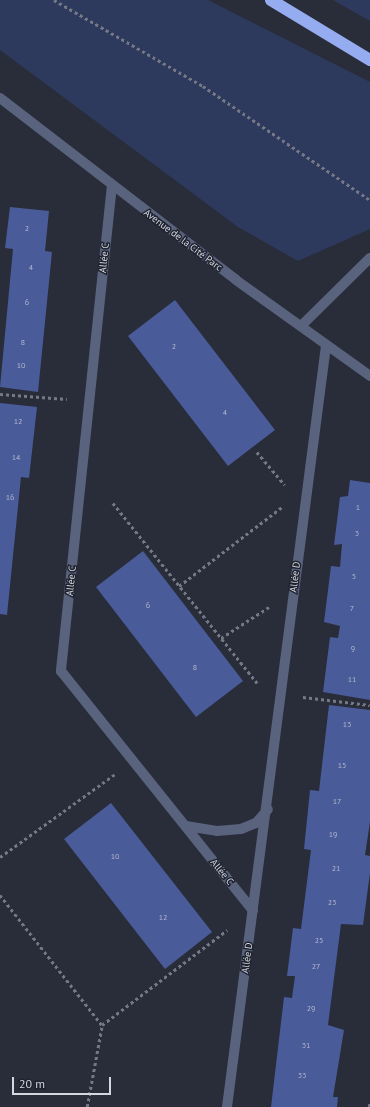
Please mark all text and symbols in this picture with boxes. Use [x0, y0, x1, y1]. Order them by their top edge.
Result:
street label: Avenue de la Cité Parc [141, 207, 225, 273]
house number: 2 [25, 224, 29, 234]
street label: Allée C [96, 242, 112, 274]
house number: 4 [29, 263, 33, 273]
house number: 6 [25, 298, 29, 308]
house number: 8 [21, 338, 25, 348]
house number: 2 [172, 342, 176, 352]
house number: 10 [17, 361, 25, 371]
house number: 4 [223, 408, 227, 418]
house number: 12 [14, 417, 22, 427]
house number: 14 [12, 453, 20, 463]
house number: 16 [6, 493, 14, 503]
house number: 1 [356, 503, 360, 513]
house number: 3 [355, 529, 359, 539]
street label: Allée D [287, 561, 303, 593]
street label: Allée C [63, 565, 79, 597]
house number: 5 [352, 572, 356, 582]
house number: 6 [146, 601, 150, 611]
house number: 7 [350, 604, 354, 614]
house number: 9 [351, 644, 355, 654]
house number: 8 [193, 663, 197, 673]
house number: 11 [348, 675, 356, 685]
house number: 13 [343, 720, 351, 730]
house number: 15 [338, 761, 346, 771]
house number: 17 [333, 797, 341, 807]
house number: 19 [329, 830, 337, 840]
house number: 10 [111, 852, 119, 862]
street label: Allée C [208, 857, 236, 887]
house number: 21 [332, 864, 340, 874]
house number: 23 [328, 898, 336, 908]
house number: 12 [159, 913, 167, 923]
house number: 25 [315, 936, 323, 946]
street label: Allée D [239, 942, 255, 974]
house number: 27 [312, 962, 320, 972]
house number: 29 [307, 1004, 315, 1014]
house number: 31 [302, 1041, 310, 1051]
scale bar [14, 1069, 113, 1095]
house number: 33 [298, 1071, 306, 1081]
text: 20 m [19, 1076, 45, 1091]

